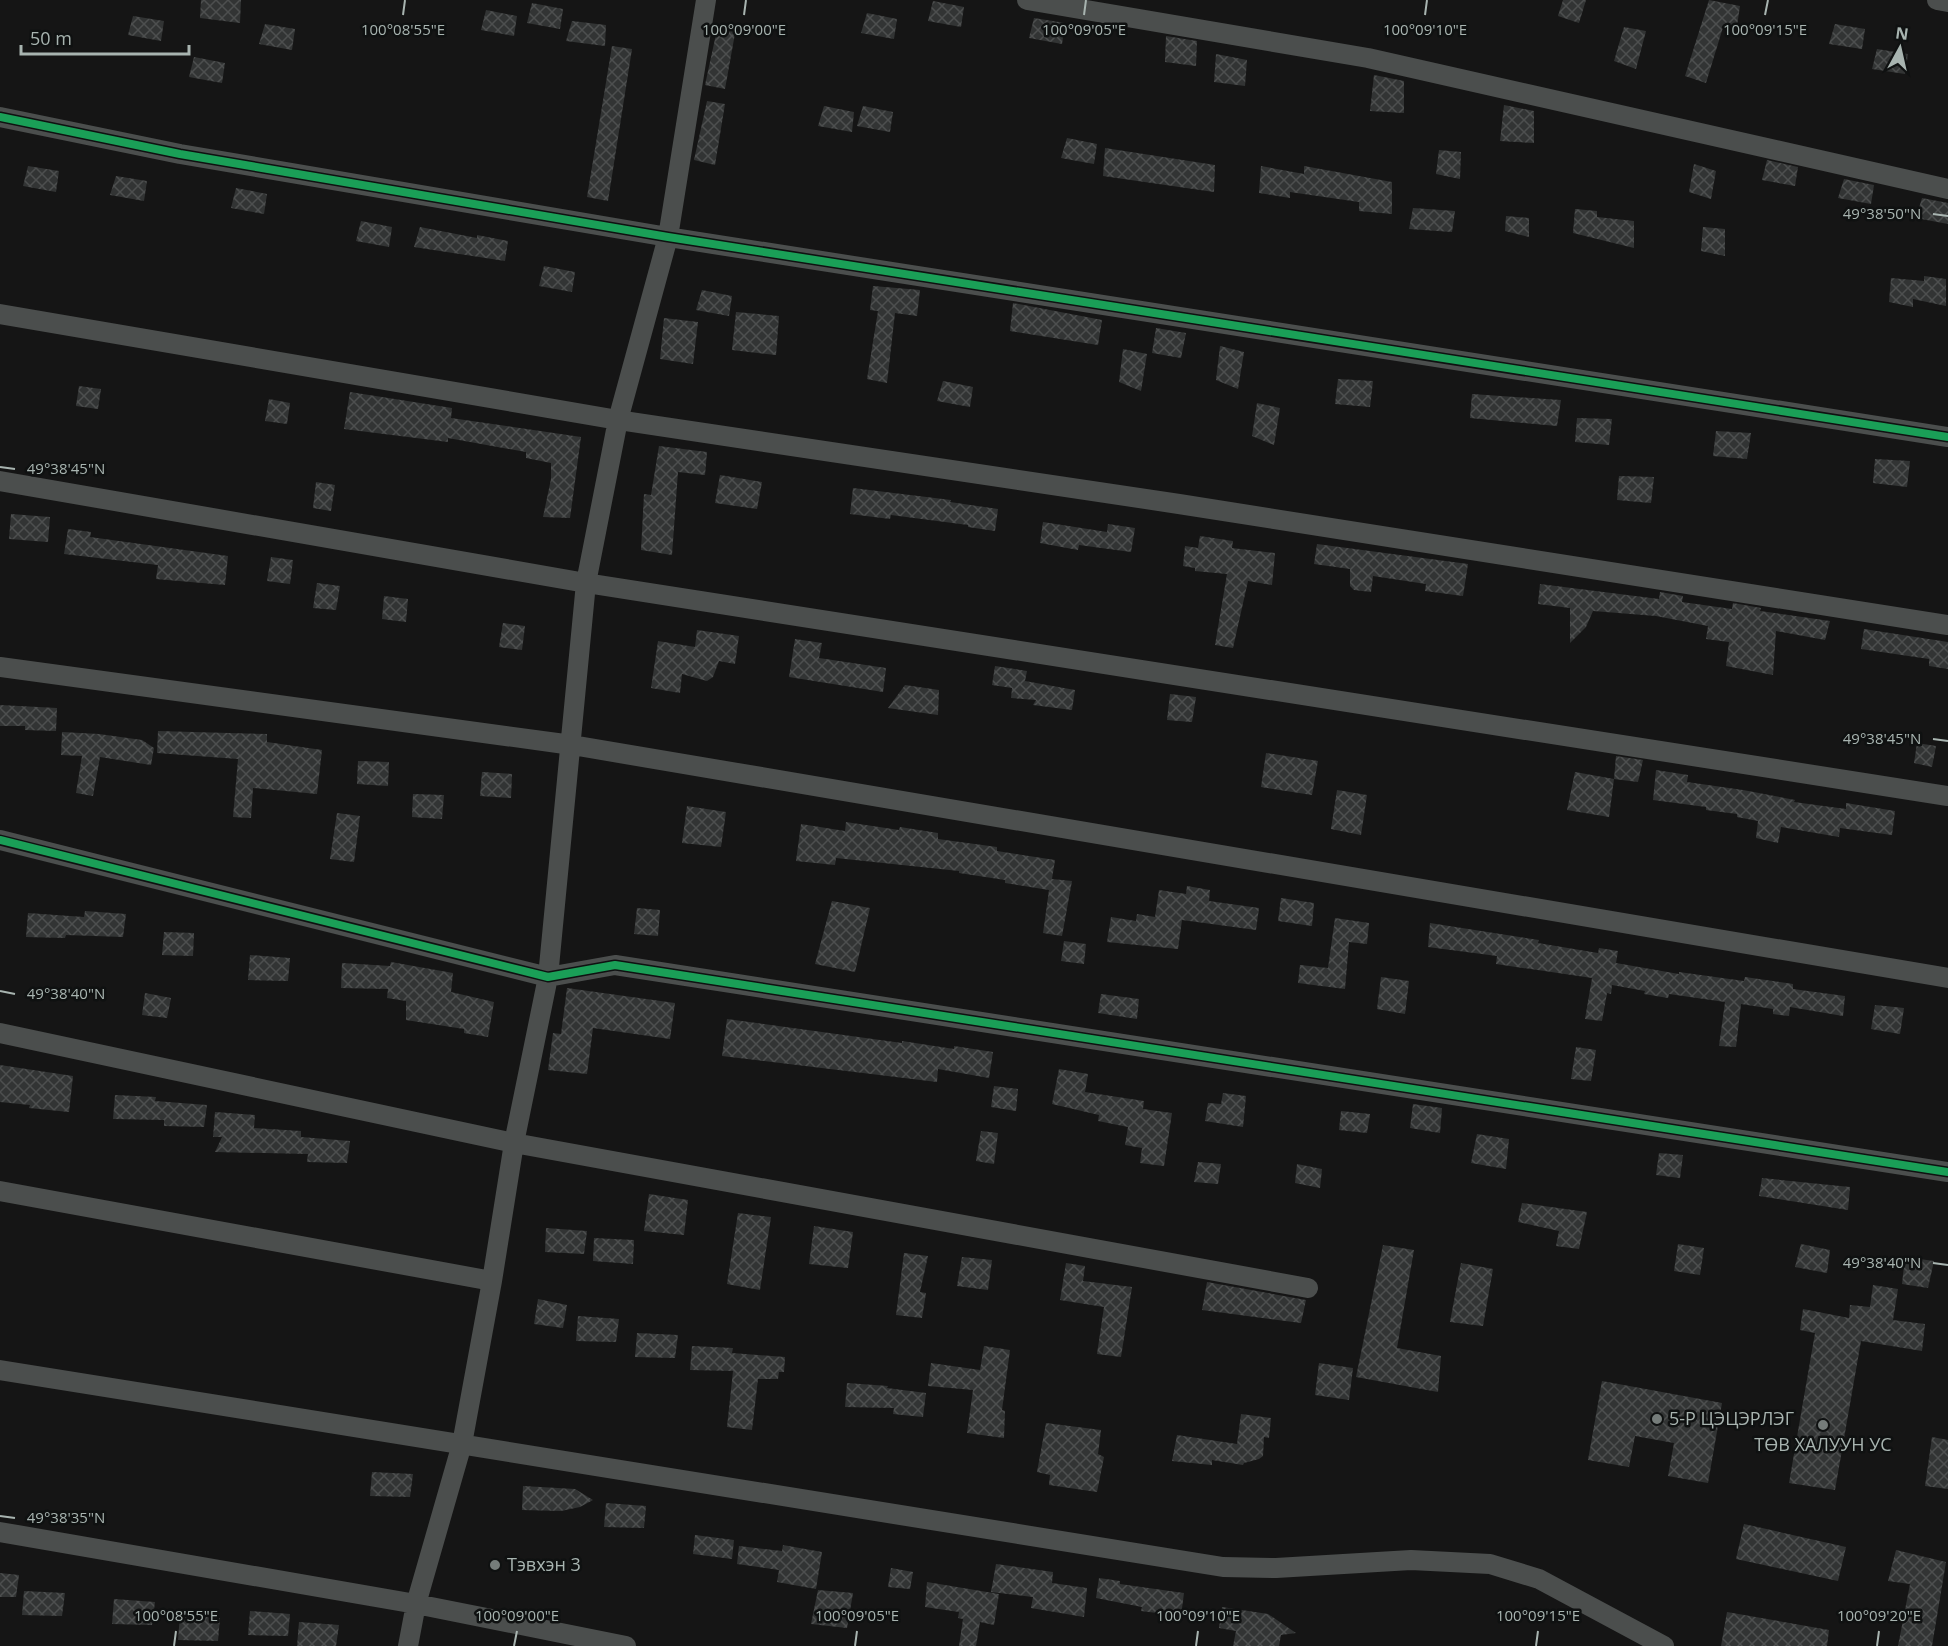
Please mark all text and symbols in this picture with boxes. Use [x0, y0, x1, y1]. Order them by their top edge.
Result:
scale bar [21, 18, 189, 56]
north arrow [1870, 18, 1930, 78]
text: 100°08'55"E [361, 19, 445, 39]
text: 100°09'00"E [702, 19, 786, 39]
text: 100°09'05"E [1042, 19, 1126, 39]
text: 100°09'10"E [1383, 19, 1467, 39]
text: 100°09'15"E [1723, 19, 1807, 39]
text: N [1894, 21, 1910, 45]
text: 50 m [30, 26, 72, 50]
text: 49°38'50"N [1843, 203, 1921, 223]
text: 49°38'45"N [27, 458, 105, 478]
text: 49°38'45"N [1843, 728, 1921, 748]
text: 49°38'40"N [27, 983, 105, 1003]
text: 49°38'40"N [1843, 1252, 1921, 1272]
place label: 5-Р ЦЭЦЭРЛЭГ [1669, 1406, 1794, 1430]
marker: 5-Р ЦЭЦЭРЛЭГ [1650, 1412, 1664, 1426]
marker: ТӨВ ХАЛУУН УС [1816, 1418, 1830, 1432]
place label: ТӨВ ХАЛУУН УС [1754, 1432, 1892, 1456]
text: 49°38'35"N [27, 1507, 105, 1527]
place label: Тэвхэн 3 [507, 1552, 581, 1576]
marker: Тэвхэн 3 [488, 1558, 502, 1572]
text: 100°08'55"E [134, 1605, 218, 1625]
text: 100°09'00"E [475, 1605, 559, 1625]
text: 100°09'05"E [815, 1605, 899, 1625]
text: 100°09'10"E [1156, 1605, 1240, 1625]
text: 100°09'15"E [1496, 1605, 1580, 1625]
text: 100°09'20"E [1837, 1605, 1921, 1625]

